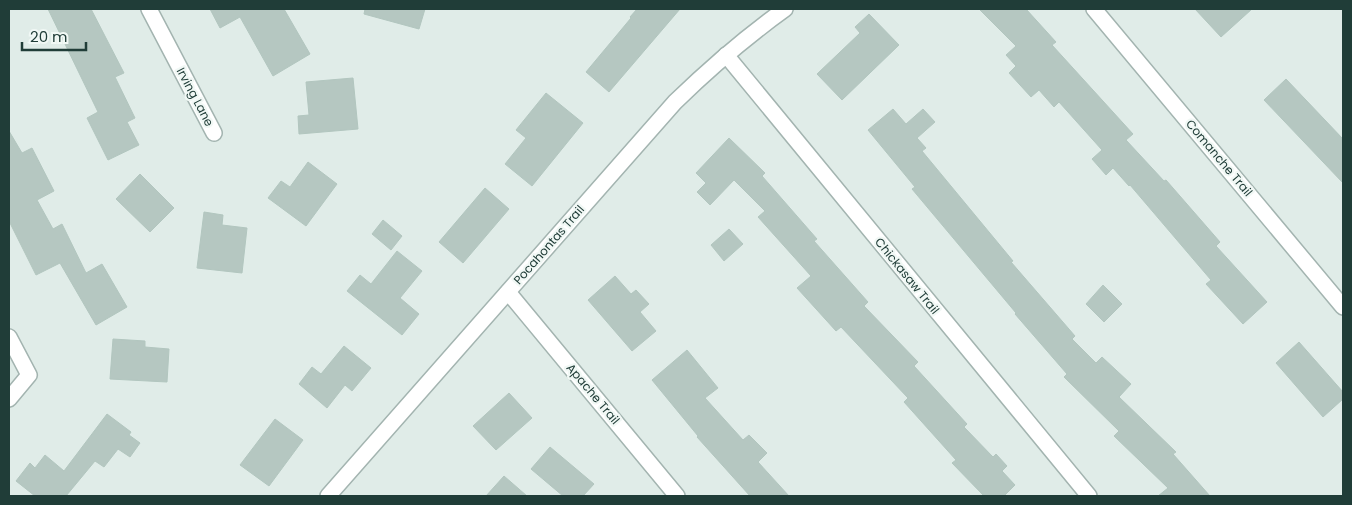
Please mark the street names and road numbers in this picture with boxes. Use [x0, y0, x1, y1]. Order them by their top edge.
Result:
street label: Irving Lane [173, 64, 218, 129]
street label: Comanche Trail [1182, 116, 1257, 200]
street label: Pocahontas Trail [509, 201, 588, 288]
street label: Chickasaw Trail [871, 234, 944, 318]
street label: Apache Trail [563, 360, 624, 428]

